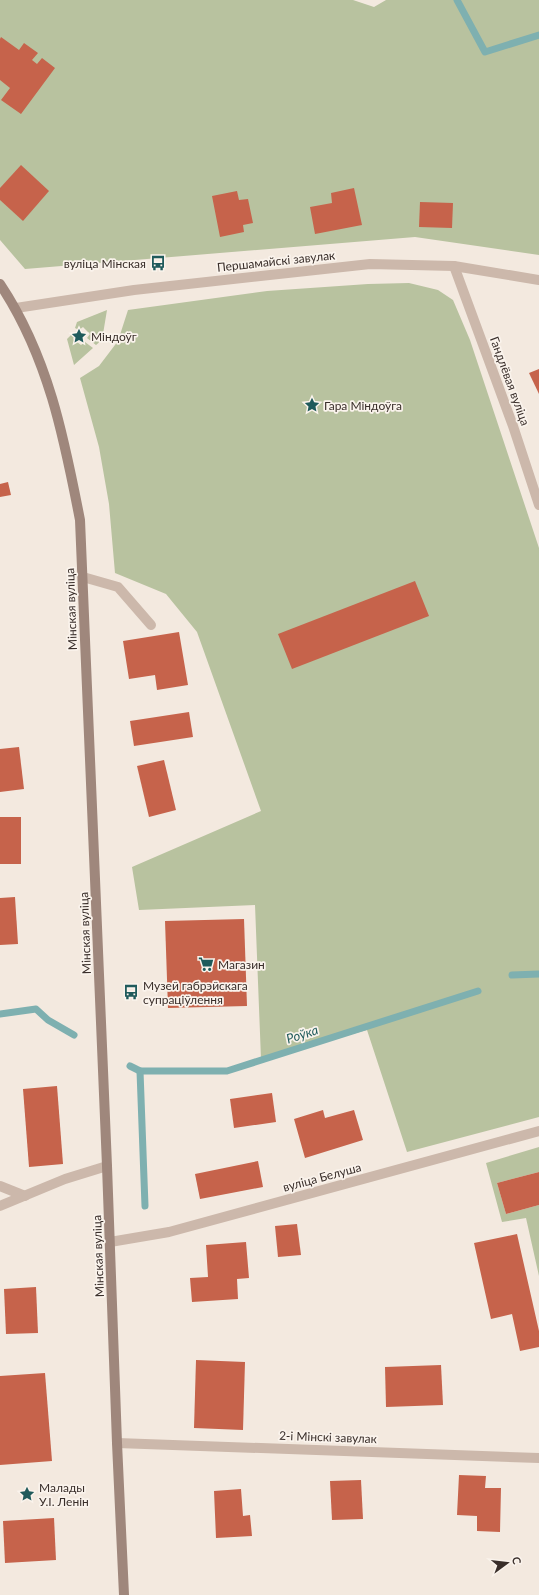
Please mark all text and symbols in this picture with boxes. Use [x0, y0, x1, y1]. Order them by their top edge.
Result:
street label: Першамайскі завулак [216, 247, 337, 275]
bus stop icon: вуліца Мінская [149, 254, 167, 272]
place label: вуліца Мінская [64, 256, 146, 271]
place icon: Міндоўг [70, 327, 88, 345]
place label: Міндоўг [91, 329, 137, 344]
street label: Гандлёвая вуліца [487, 334, 533, 428]
place icon: Гара Міндоўга [303, 396, 321, 414]
place label: Гара Міндоўга [324, 398, 402, 413]
street label: Мінская вуліца [62, 568, 80, 650]
street label: Мінская вуліца [76, 892, 94, 974]
supermarket icon: Магазин [197, 955, 215, 973]
place label: Магазин [218, 957, 265, 972]
place label: Музей габрэйскага супраціўлення [143, 978, 248, 1007]
bus stop icon: Музей габрэйскага супраціўлення [122, 983, 140, 1001]
water label: Роўка [284, 1021, 320, 1047]
street label: вуліца Белуша [281, 1159, 363, 1195]
street label: Мінская вуліца [89, 1215, 107, 1297]
street label: 2-і Мінскі завулак [279, 1428, 378, 1446]
place label: Малады У.І. Ленін [39, 1480, 89, 1509]
place icon: Малады У.І. Ленін [18, 1485, 36, 1503]
north arrow [487, 1543, 527, 1583]
text: С [510, 1555, 525, 1566]

